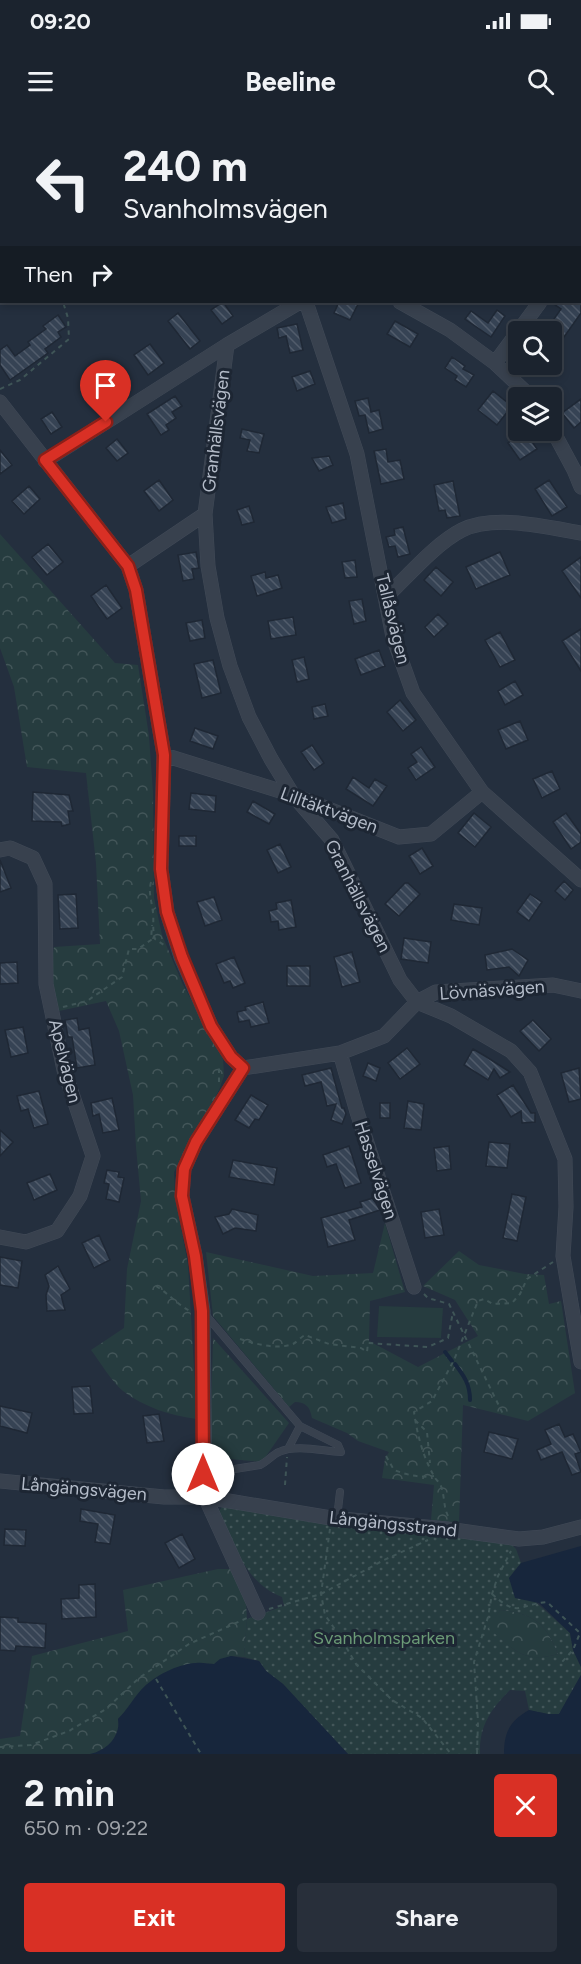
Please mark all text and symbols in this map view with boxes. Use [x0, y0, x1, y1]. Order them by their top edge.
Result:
text: 09:20 [30, 8, 91, 35]
icon: menu [24, 65, 57, 98]
text: Beeline [245, 65, 336, 98]
icon: search [524, 65, 557, 98]
text: 240 m [123, 141, 248, 192]
icon: left [24, 144, 102, 222]
text: Svanholmsvägen [123, 192, 328, 225]
icon: right [85, 258, 118, 291]
text: Then [24, 261, 73, 288]
map controls [508, 321, 562, 441]
button: search [508, 321, 562, 375]
pin [80, 360, 131, 422]
street label: Granhällsvägen [198, 368, 234, 494]
icon: arrive [89, 369, 122, 402]
button: layers [508, 387, 562, 441]
street label: Tallåsvägen [371, 571, 415, 667]
street label: Lilltäktvägen [277, 782, 381, 838]
street label: Granhällsvägen [320, 836, 396, 956]
street label: Lövnäsvägen [439, 975, 545, 1005]
street label: Apelvägen [44, 1017, 86, 1105]
street label: Hasselvägen [350, 1118, 402, 1222]
position arrow [171, 1442, 235, 1506]
street label: Långängsvägen [20, 1473, 148, 1505]
street label: Långängsstrand [328, 1506, 458, 1542]
park label: Svanholmsparken [313, 1627, 455, 1649]
text: 2 min [24, 1772, 115, 1815]
button: close [494, 1774, 557, 1837]
text: 650 m · 09:22 [24, 1816, 148, 1840]
button: Exit [24, 1883, 285, 1952]
button: Share [297, 1883, 557, 1952]

